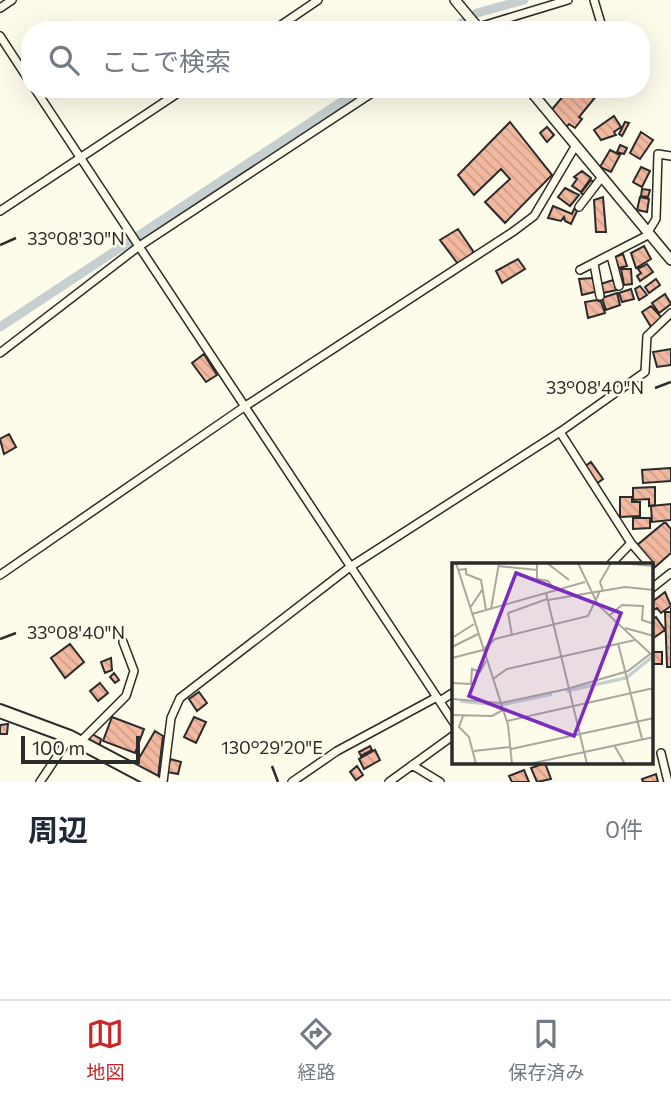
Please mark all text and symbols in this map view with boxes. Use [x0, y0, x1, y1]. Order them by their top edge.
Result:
search box [21, 21, 650, 98]
icon: search [45, 41, 83, 79]
text: ここで検索 [101, 45, 231, 76]
text: 33°08'30"N [27, 227, 125, 249]
text: 33°08'40"N [546, 376, 644, 398]
inset map [452, 563, 654, 764]
text: 33°08'40"N [27, 621, 125, 643]
scale bar [21, 733, 140, 765]
text: 100 m [32, 736, 85, 759]
text: 130°29'20"E [221, 736, 323, 758]
text: 周辺 [28, 810, 88, 847]
text: 0件 [605, 815, 643, 843]
tab: 地図 [86, 1015, 125, 1084]
tab: 経路 [297, 1015, 336, 1084]
tab: 保存済み [508, 1015, 585, 1084]

